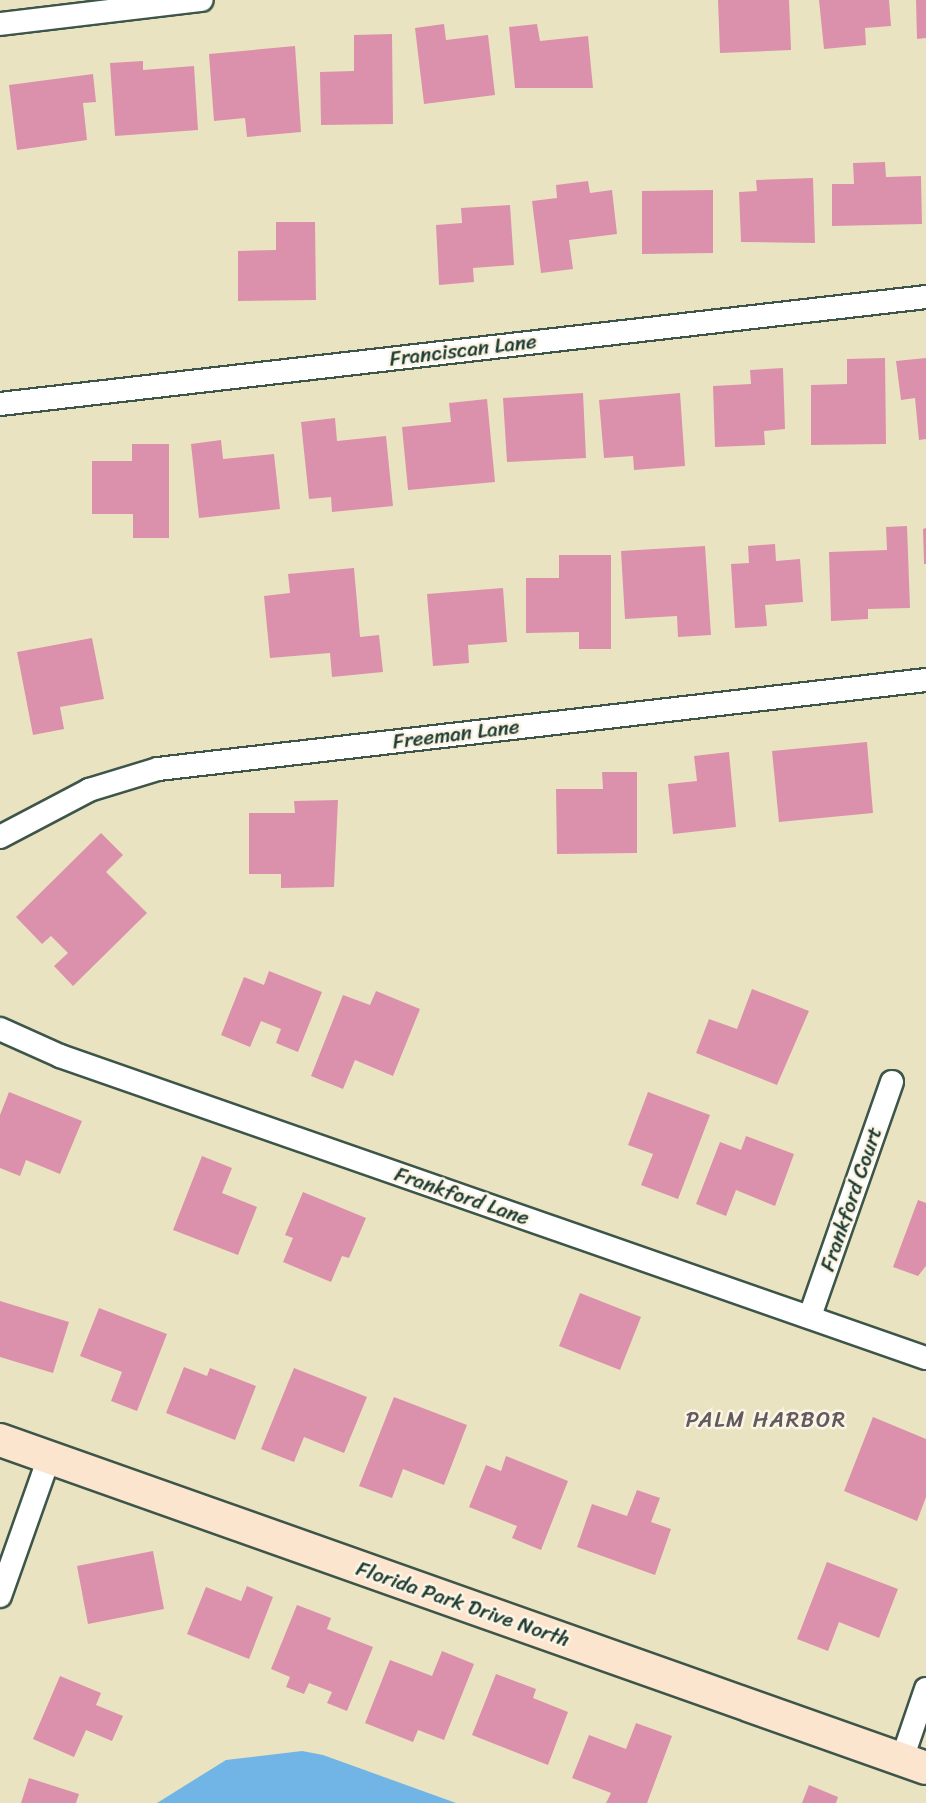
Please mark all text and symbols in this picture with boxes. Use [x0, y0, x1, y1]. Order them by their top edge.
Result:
street label: Franciscan Lane [388, 328, 538, 372]
street label: Freeman Lane [391, 714, 521, 754]
street label: Frankford Court [815, 1124, 887, 1274]
street label: Frankford Lane [391, 1161, 533, 1231]
district label: PALM HARBOR [685, 1407, 847, 1433]
street label: Florida Park Drive North [352, 1555, 574, 1653]

